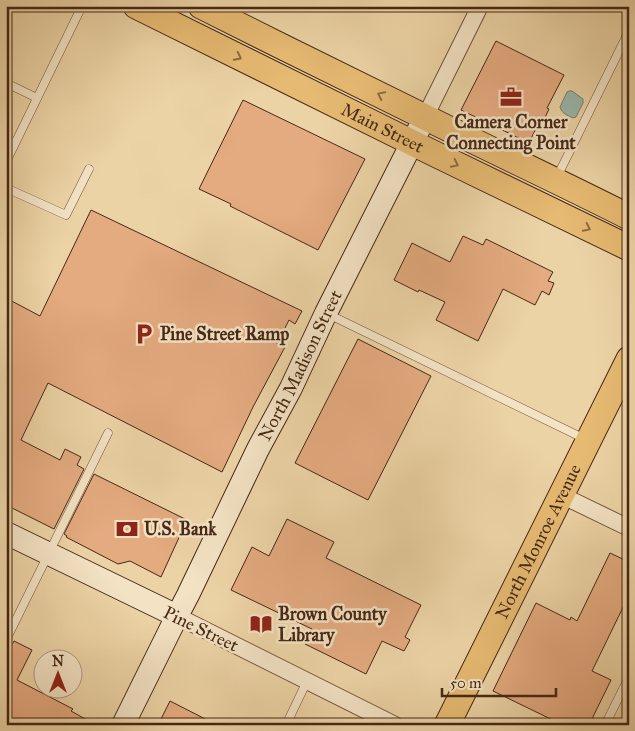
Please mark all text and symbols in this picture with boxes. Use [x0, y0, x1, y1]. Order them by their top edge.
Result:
one-way arrow [233, 50, 242, 61]
office icon: Camera Corner Connecting Point [498, 84, 524, 110]
one-way arrow [377, 91, 386, 101]
street label: Main Street [337, 98, 428, 158]
place label: Camera Corner Connecting Point [446, 111, 576, 155]
one-way arrow [450, 158, 459, 168]
one-way arrow [582, 222, 591, 232]
street label: North Madison Street [254, 286, 347, 445]
parking icon: Pine Street Ramp [131, 321, 157, 347]
place label: Pine Street Ramp [160, 323, 289, 346]
street label: North Monroe Avenue [491, 461, 586, 622]
bank icon: U.S. Bank [114, 516, 140, 542]
place label: U.S. Bank [144, 518, 217, 540]
street label: Pine Street [160, 601, 243, 657]
place label: Brown County Library [278, 603, 388, 647]
library icon: Brown County Library [248, 611, 274, 637]
north arrow [32, 648, 82, 698]
text: N [52, 653, 64, 670]
scale bar [442, 666, 556, 698]
text: 50 m [450, 674, 482, 692]

